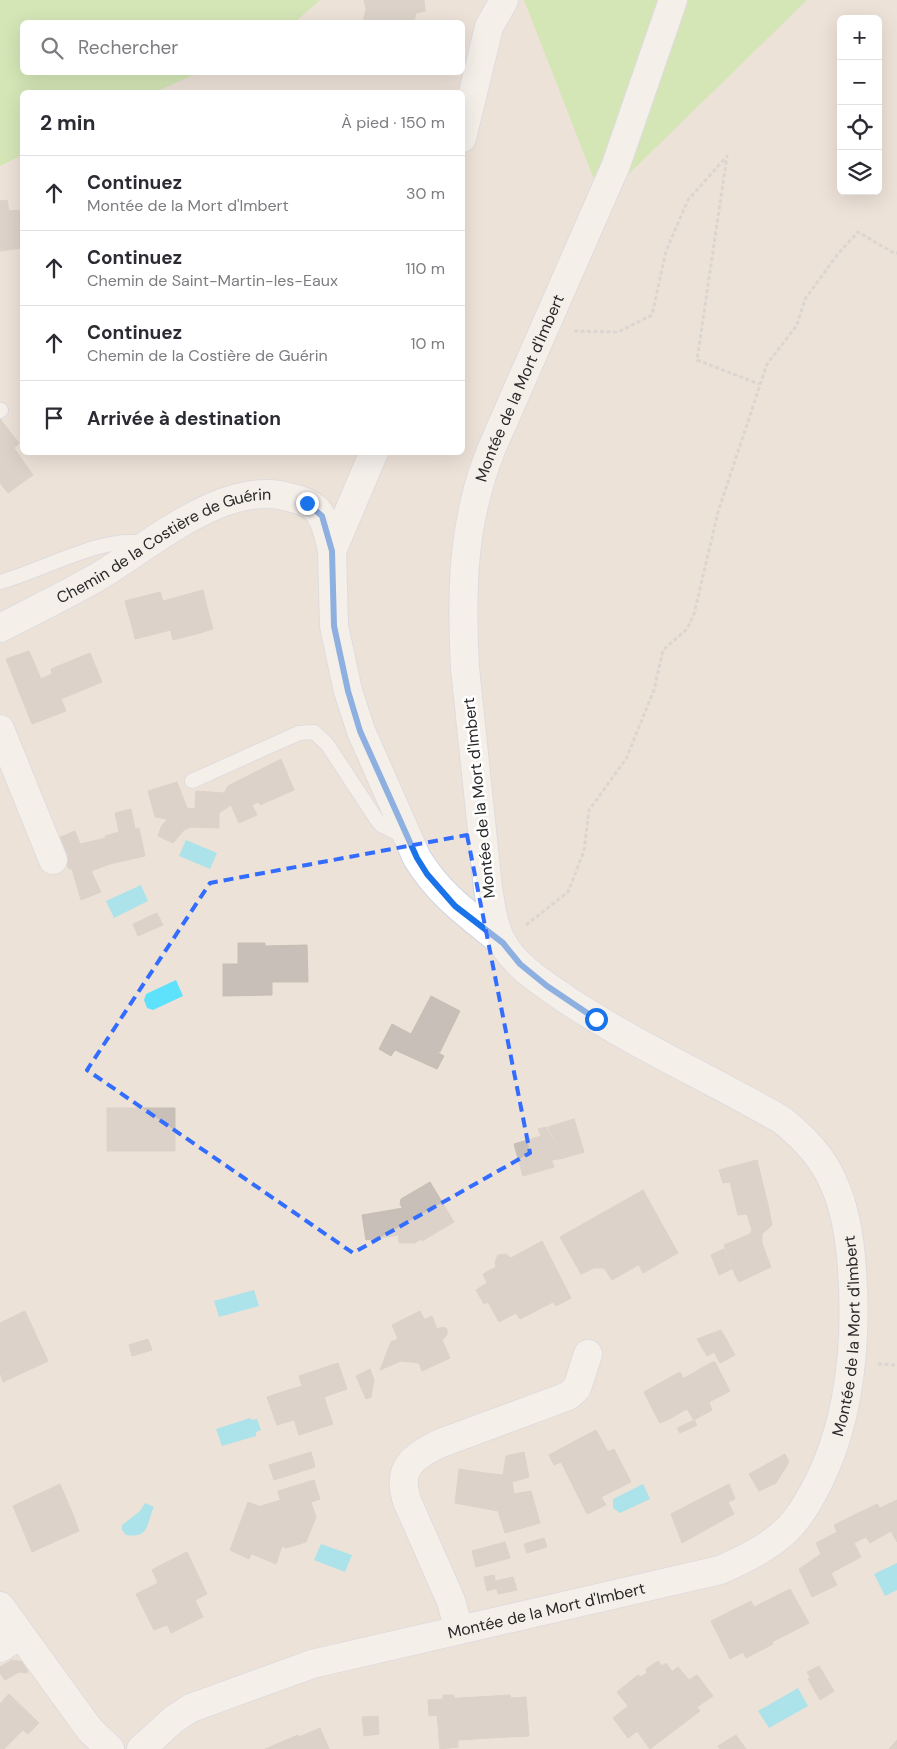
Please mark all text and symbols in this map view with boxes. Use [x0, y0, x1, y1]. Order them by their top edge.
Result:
map controls [837, 15, 882, 195]
button: + [837, 15, 882, 60]
search box [20, 20, 465, 75]
icon: search [38, 34, 66, 62]
text: Rechercher [78, 35, 178, 60]
button: − [837, 60, 882, 105]
button: locate [837, 105, 882, 150]
text: 2 min [40, 109, 96, 137]
text: À pied · 150 m [341, 112, 445, 133]
button: layers [837, 150, 882, 195]
text: Continuez [87, 170, 182, 195]
icon: ahead [40, 179, 68, 207]
text: 30 m [406, 183, 445, 204]
text: Montée de la Mort d'Imbert [87, 195, 289, 216]
text: Continuez [87, 245, 182, 270]
icon: ahead [40, 254, 68, 282]
text: 110 m [406, 258, 445, 279]
text: Chemin de Saint-Martin-les-Eaux [87, 270, 338, 291]
street label: Montée de la Mort d'Imbert [470, 291, 569, 484]
text: Continuez [87, 320, 182, 345]
icon: ahead [40, 329, 68, 357]
text: 10 m [411, 333, 445, 354]
text: Chemin de la Costière de Guérin [87, 345, 328, 366]
icon: arrive [40, 404, 68, 432]
text: Arrivée à destination [87, 406, 281, 431]
street label: Chemin de la Costière de Guérin [53, 483, 271, 608]
route end [296, 492, 319, 515]
street label: Montée de la Mort d'Imbert [458, 697, 500, 899]
route start [585, 1008, 608, 1031]
street label: Montée de la Mort d'Imbert [827, 1234, 864, 1439]
street label: Montée de la Mort d'Imbert [445, 1577, 647, 1643]

